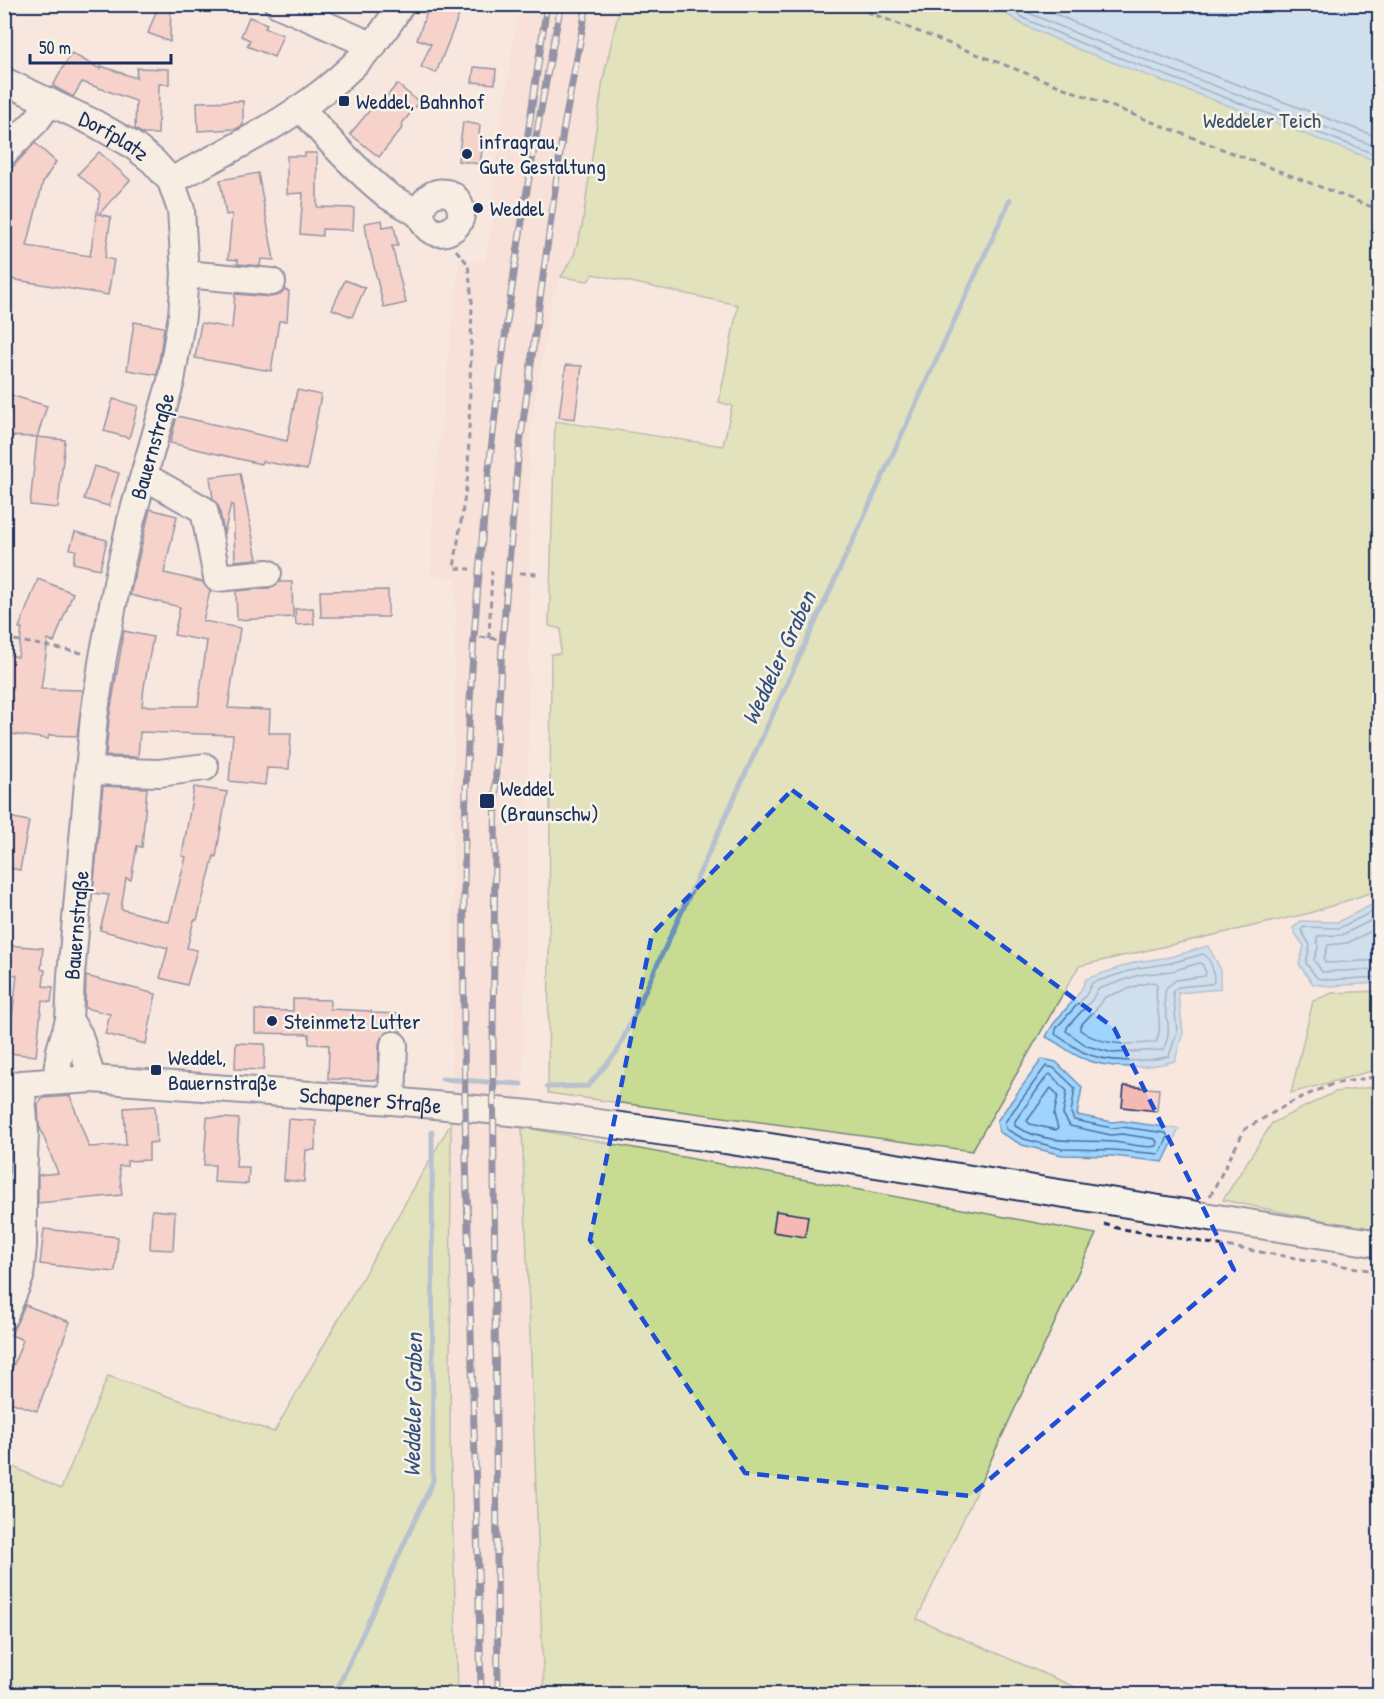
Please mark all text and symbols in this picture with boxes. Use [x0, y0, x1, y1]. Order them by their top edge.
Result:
scale bar [30, 27, 171, 65]
text: 50 m [39, 35, 71, 60]
place label: Weddel, Bahnhof [356, 86, 485, 116]
marker: Weddel, Bahnhof [337, 94, 351, 108]
street label: Dorfplatz [74, 103, 156, 168]
park label: Weddeler Teich [1203, 105, 1321, 135]
place label: infragrau, Gute Gestaltung [479, 126, 606, 181]
marker: infragrau, Gute Gestaltung [460, 147, 474, 161]
place label: Weddel [490, 193, 544, 223]
marker: Weddel [471, 201, 485, 215]
street label: Bauernstraße [123, 389, 182, 503]
water label: Weddeler Graben [733, 584, 824, 729]
place label: Weddel (Braunschw) [500, 773, 599, 828]
marker: Weddel (Braunschw) [478, 792, 496, 810]
street label: Bauernstraße [56, 869, 96, 981]
place label: Steinmetz Lutter [284, 1006, 421, 1036]
marker: Steinmetz Lutter [265, 1014, 279, 1028]
place label: Weddel, Bauernstraße [168, 1042, 278, 1097]
marker: Weddel, Bauernstraße [149, 1063, 163, 1077]
street label: Schapener Straße [299, 1079, 443, 1121]
water label: Weddeler Graben [395, 1331, 429, 1477]

